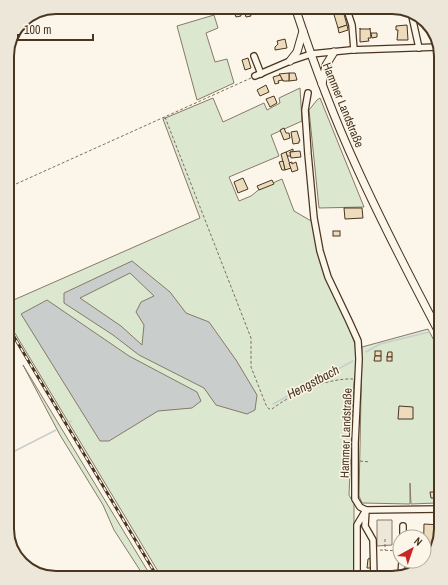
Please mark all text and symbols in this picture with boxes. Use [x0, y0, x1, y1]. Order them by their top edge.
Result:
scale bar [18, 16, 93, 42]
text: 100 m [24, 22, 51, 38]
street label: Hammer Landstraße [319, 60, 367, 150]
water label: Hengstbach [284, 361, 342, 403]
street label: Hammer Landstraße [336, 388, 356, 478]
north arrow [392, 529, 432, 569]
text: N [411, 534, 425, 549]

